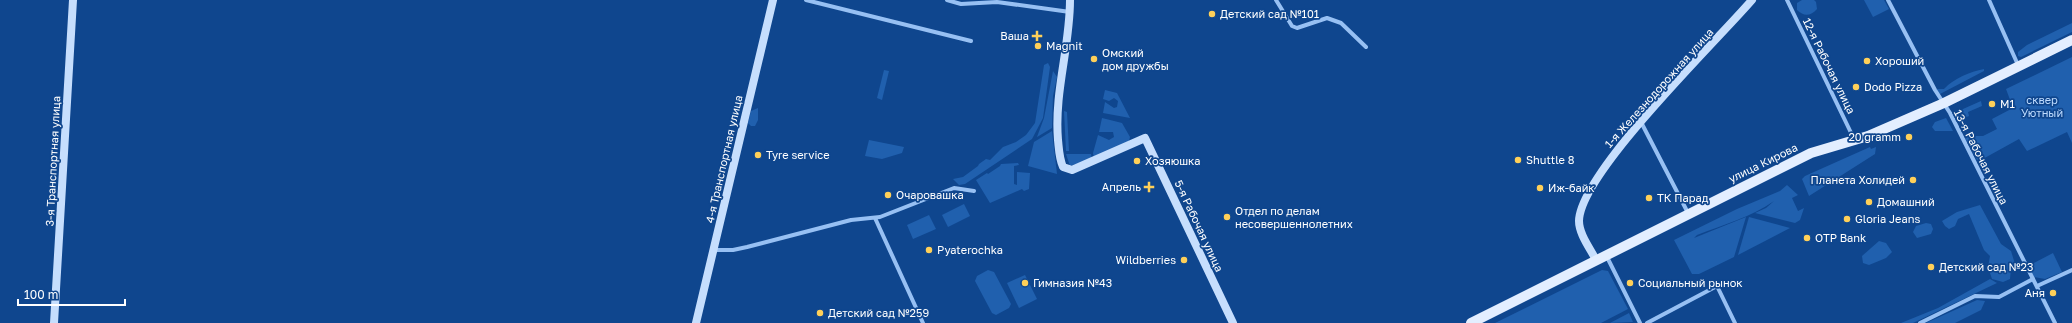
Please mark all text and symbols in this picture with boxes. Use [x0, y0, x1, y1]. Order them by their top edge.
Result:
place label: Детский сад №101 [1220, 7, 1319, 20]
marker: Детский сад №101 [1207, 9, 1217, 19]
street label: 12-я Рабочая улица [1801, 16, 1858, 116]
street label: 1-я Железнодорожная улица [1602, 25, 1716, 150]
place label: Ваша [1000, 29, 1029, 42]
marker: Ваша [1032, 31, 1042, 41]
place label: Magnit [1046, 39, 1083, 52]
marker: Magnit [1033, 41, 1043, 51]
place label: Омский дом дружбы [1102, 46, 1169, 72]
marker: Омский дом дружбы [1089, 54, 1099, 64]
place label: Хороший [1875, 54, 1924, 67]
marker: Хороший [1862, 56, 1872, 66]
place label: Dodo Pizza [1864, 80, 1922, 93]
marker: Dodo Pizza [1851, 82, 1861, 92]
park label: сквер Уютный [2021, 93, 2063, 119]
street label: 4-я Транспортная улица [702, 94, 745, 224]
street label: 3-я Транспортная улица [43, 95, 62, 227]
place label: М1 [2000, 97, 2015, 110]
marker: М1 [1987, 99, 1997, 109]
street label: 13-я Рабочая улица [1952, 107, 2011, 207]
place label: 20 gramm [1848, 130, 1901, 143]
marker: 20 gramm [1904, 132, 1914, 142]
street label: улица Кирова [1726, 140, 1799, 185]
place label: Tyre service [766, 148, 830, 161]
marker: Tyre service [753, 150, 763, 160]
place label: Shuttle 8 [1526, 153, 1575, 166]
place label: Хозяюшка [1145, 154, 1201, 167]
marker: Shuttle 8 [1513, 155, 1523, 165]
marker: Хозяюшка [1132, 156, 1142, 166]
place label: Планета Холидей [1811, 173, 1905, 186]
marker: Планета Холидей [1908, 175, 1918, 185]
street label: 5-я Рабочая улица [1172, 178, 1226, 274]
place label: Апрель [1102, 180, 1141, 193]
place label: Иж-байк [1548, 181, 1595, 194]
marker: Апрель [1144, 182, 1154, 192]
marker: Иж-байк [1535, 183, 1545, 193]
place label: Очаровашка [896, 188, 964, 201]
marker: Очаровашка [883, 190, 893, 200]
place label: ТК Парад [1657, 191, 1709, 204]
marker: ТК Парад [1644, 193, 1654, 203]
place label: Домашний [1877, 195, 1935, 208]
marker: Домашний [1864, 197, 1874, 207]
place label: Отдел по делам несовершеннолетних [1235, 204, 1353, 230]
marker: Отдел по делам несовершеннолетних [1222, 212, 1232, 222]
place label: Gloria Jeans [1855, 212, 1920, 225]
marker: Gloria Jeans [1842, 214, 1852, 224]
place label: OTP Bank [1815, 231, 1866, 244]
marker: OTP Bank [1802, 233, 1812, 243]
place label: Pyaterochka [937, 243, 1003, 256]
marker: Pyaterochka [924, 245, 934, 255]
place label: Wildberries [1115, 253, 1176, 266]
marker: Wildberries [1179, 255, 1189, 265]
place label: Детский сад №23 [1939, 260, 2033, 273]
marker: Детский сад №23 [1926, 262, 1936, 272]
place label: Гимназия №43 [1033, 276, 1112, 289]
place label: Социальный рынок [1638, 276, 1743, 289]
marker: Гимназия №43 [1020, 278, 1030, 288]
marker: Социальный рынок [1625, 278, 1635, 288]
scale bar [18, 281, 125, 307]
place label: Аня [2025, 286, 2045, 299]
text: 100 m [24, 287, 58, 302]
marker: Аня [2048, 288, 2058, 298]
place label: Детский сад №259 [828, 306, 929, 319]
marker: Детский сад №259 [815, 308, 825, 318]

